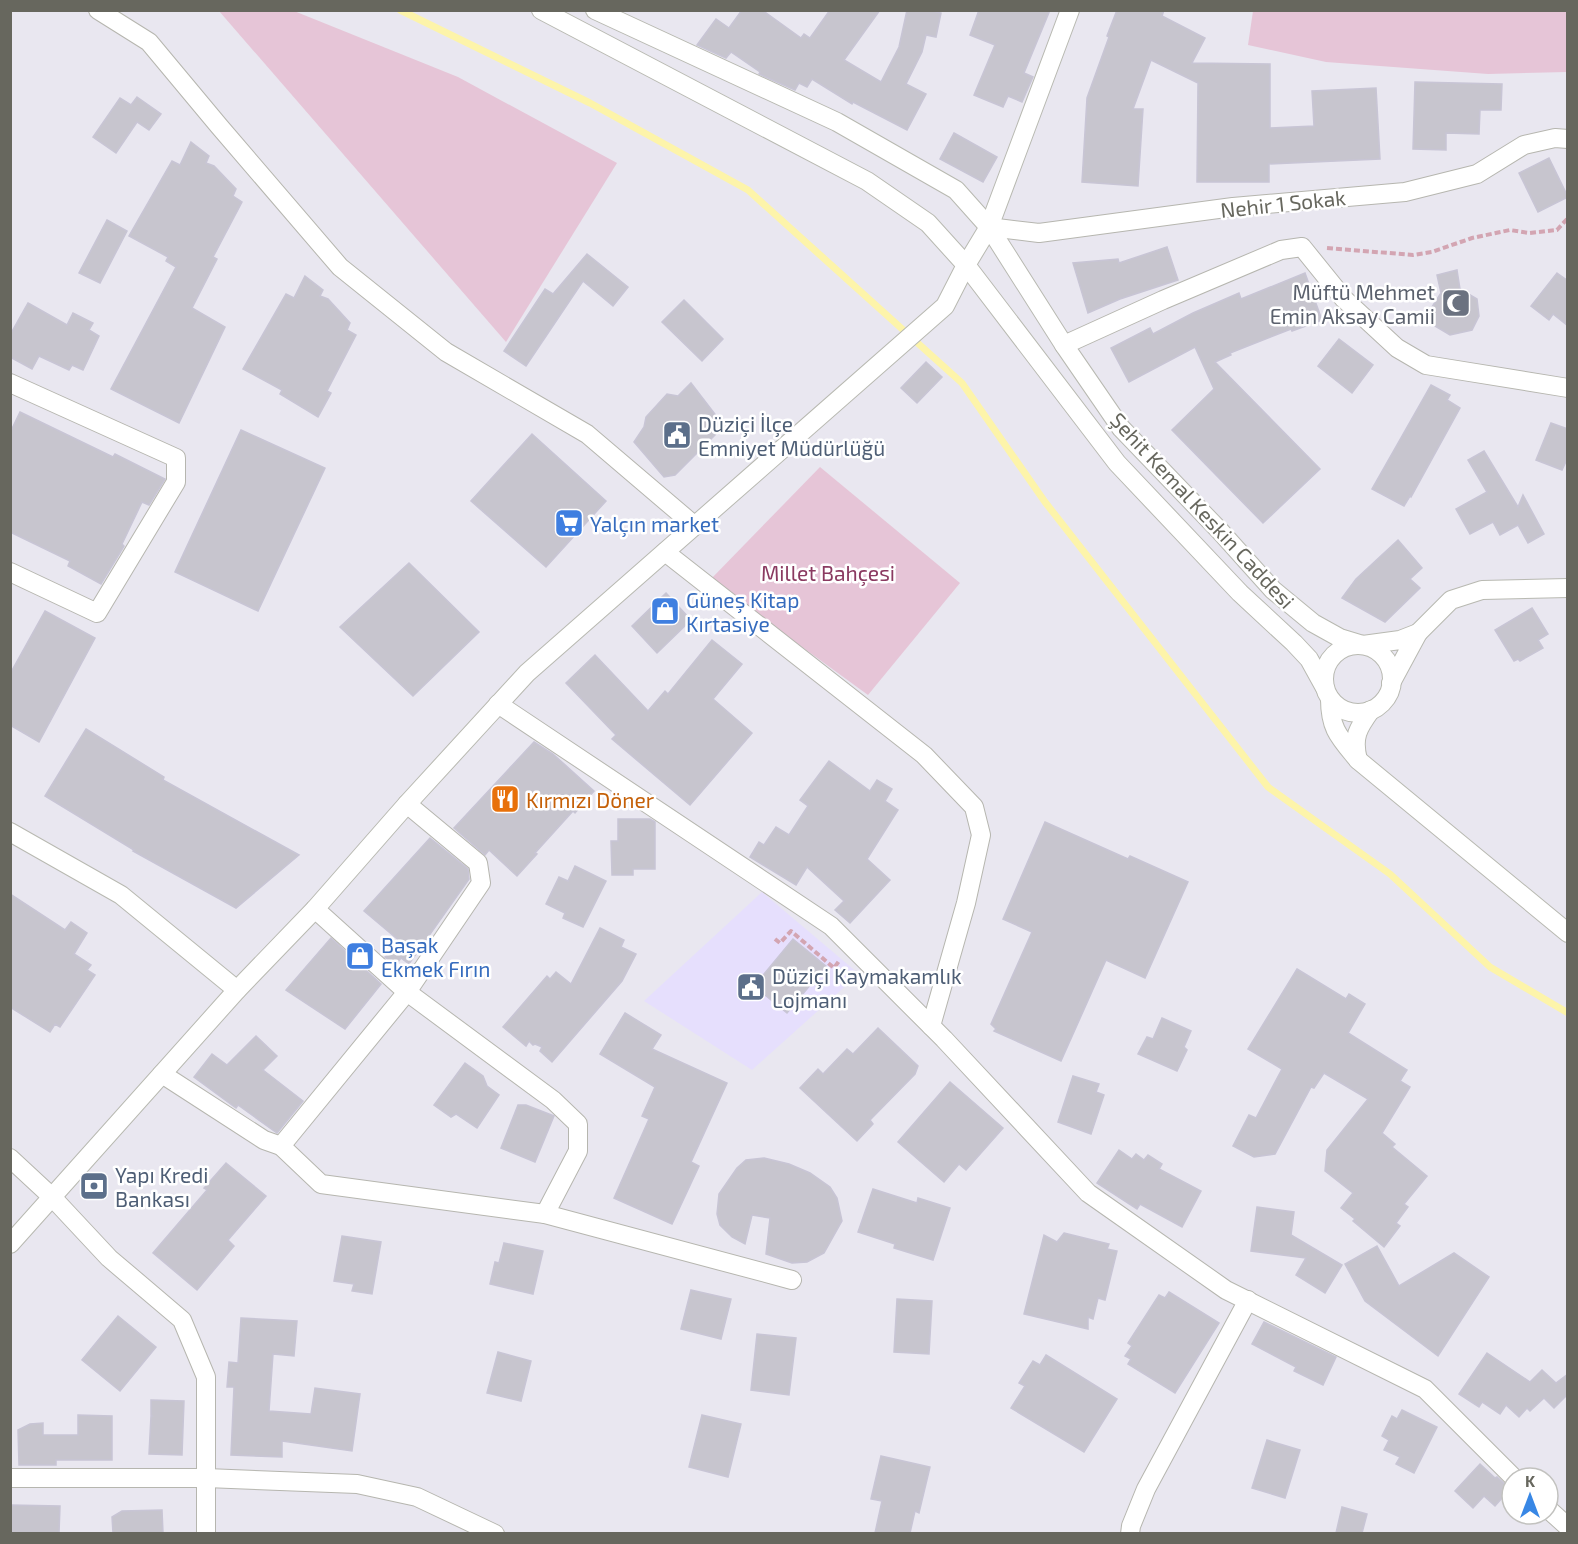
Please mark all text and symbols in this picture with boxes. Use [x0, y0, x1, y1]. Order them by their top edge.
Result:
street label: Nehir 1 Sokak [1219, 184, 1347, 222]
place label: Müftü Mehmet Emin Aksay Camii [1270, 279, 1435, 328]
mosque icon: Müftü Mehmet Emin Aksay Camii [1440, 287, 1472, 319]
street label: Şehit Kemal Keskin Caddesi [1104, 407, 1300, 614]
place label: Düziçi İlçe Emniyet Müdürlüğü [698, 411, 885, 460]
public building icon: Düziçi İlçe Emniyet Müdürlüğü [661, 419, 693, 451]
supermarket icon: Yalçın market [553, 507, 585, 539]
place label: Yalçın market [590, 511, 719, 538]
park label: Millet Bahçesi [761, 560, 895, 587]
place label: Güneş Kitap Kırtasiye [686, 587, 799, 636]
shop icon: Güneş Kitap Kırtasiye [649, 595, 681, 627]
restaurant icon: Kırmızı Döner [489, 783, 521, 815]
place label: Kırmızı Döner [526, 787, 655, 812]
place label: Başak Ekmek Fırın [381, 932, 490, 981]
shop icon: Başak Ekmek Fırın [344, 940, 376, 972]
place label: Düziçi Kaymakamlık Lojmanı [772, 963, 962, 1013]
public building icon: Düziçi Kaymakamlık Lojmanı [735, 971, 767, 1003]
place label: Yapı Kredi Bankası [115, 1162, 208, 1211]
bank icon: Yapı Kredi Bankası [78, 1170, 110, 1202]
north arrow [1500, 1466, 1560, 1526]
text: K [1525, 1471, 1536, 1490]

